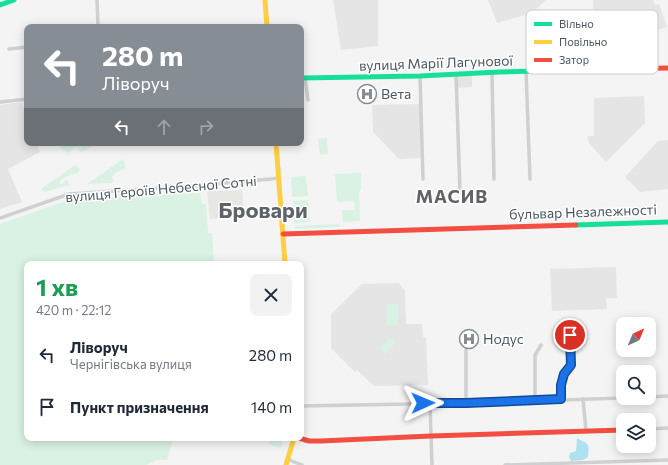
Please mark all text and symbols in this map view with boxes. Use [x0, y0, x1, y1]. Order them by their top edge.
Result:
legend [526, 10, 658, 74]
text: Вільно [559, 17, 594, 30]
text: Повільно [559, 35, 608, 48]
text: 280 m [102, 38, 183, 72]
icon: left [36, 40, 88, 92]
street label: вулиця Марії Лагунової [359, 51, 514, 74]
text: Затор [559, 53, 589, 66]
text: Ліворуч [102, 72, 170, 94]
hospital icon: Вета [356, 83, 378, 105]
place label: Вета [381, 85, 411, 102]
icon: left [111, 116, 133, 138]
icon: ahead [153, 116, 175, 138]
icon: right [195, 116, 217, 138]
street label: вулиця Героїв Небесної Сотні [64, 172, 257, 205]
district label: МАСИВ [416, 185, 488, 207]
district label: Бровари [218, 196, 308, 223]
street label: бульвар Незалежності [509, 200, 657, 223]
text: 1 хв [36, 272, 78, 301]
button: close [250, 274, 292, 316]
text: 420 m · 22:12 [36, 302, 111, 318]
north arrow [616, 317, 656, 357]
map controls [616, 317, 656, 453]
pin [553, 318, 587, 352]
icon: arrive [559, 324, 581, 346]
hospital icon: Нодус [458, 328, 480, 350]
place label: Нодус [483, 330, 524, 347]
text: Ліворуч [70, 338, 128, 356]
icon: left [36, 344, 58, 366]
text: 280 m [249, 346, 292, 364]
text: Чернігівська вулиця [70, 356, 192, 372]
button: search [616, 365, 656, 405]
position arrow [402, 382, 444, 424]
icon: arrive [36, 396, 58, 418]
text: Пункт призначення [70, 398, 209, 416]
text: 140 m [251, 398, 292, 416]
button: layers [616, 413, 656, 453]

